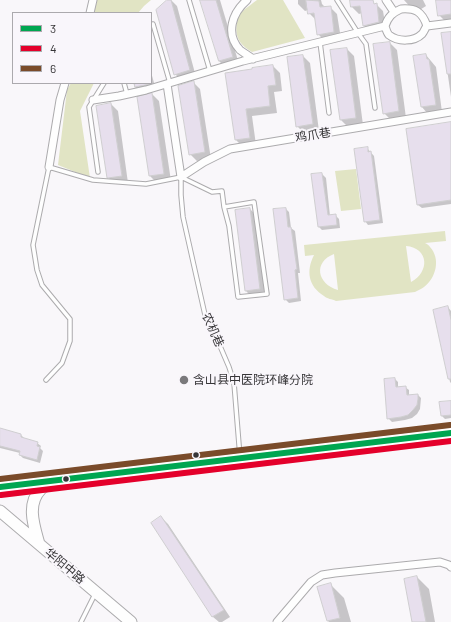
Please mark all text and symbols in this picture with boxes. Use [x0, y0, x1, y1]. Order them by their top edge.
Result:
legend [12, 12, 152, 84]
text: 3 [50, 21, 56, 35]
text: 4 [50, 41, 57, 55]
text: 6 [50, 61, 56, 75]
street label: 鸡爪巷 [294, 125, 332, 145]
street label: 农机巷 [199, 311, 227, 349]
place label: 含山县中医院环峰分院 [193, 373, 313, 387]
marker: 含山县中医院环峰分院 [178, 374, 190, 386]
unlabelled marker [191, 450, 201, 460]
unlabelled marker [61, 474, 71, 484]
street label: 华阳中路 [42, 545, 88, 587]

